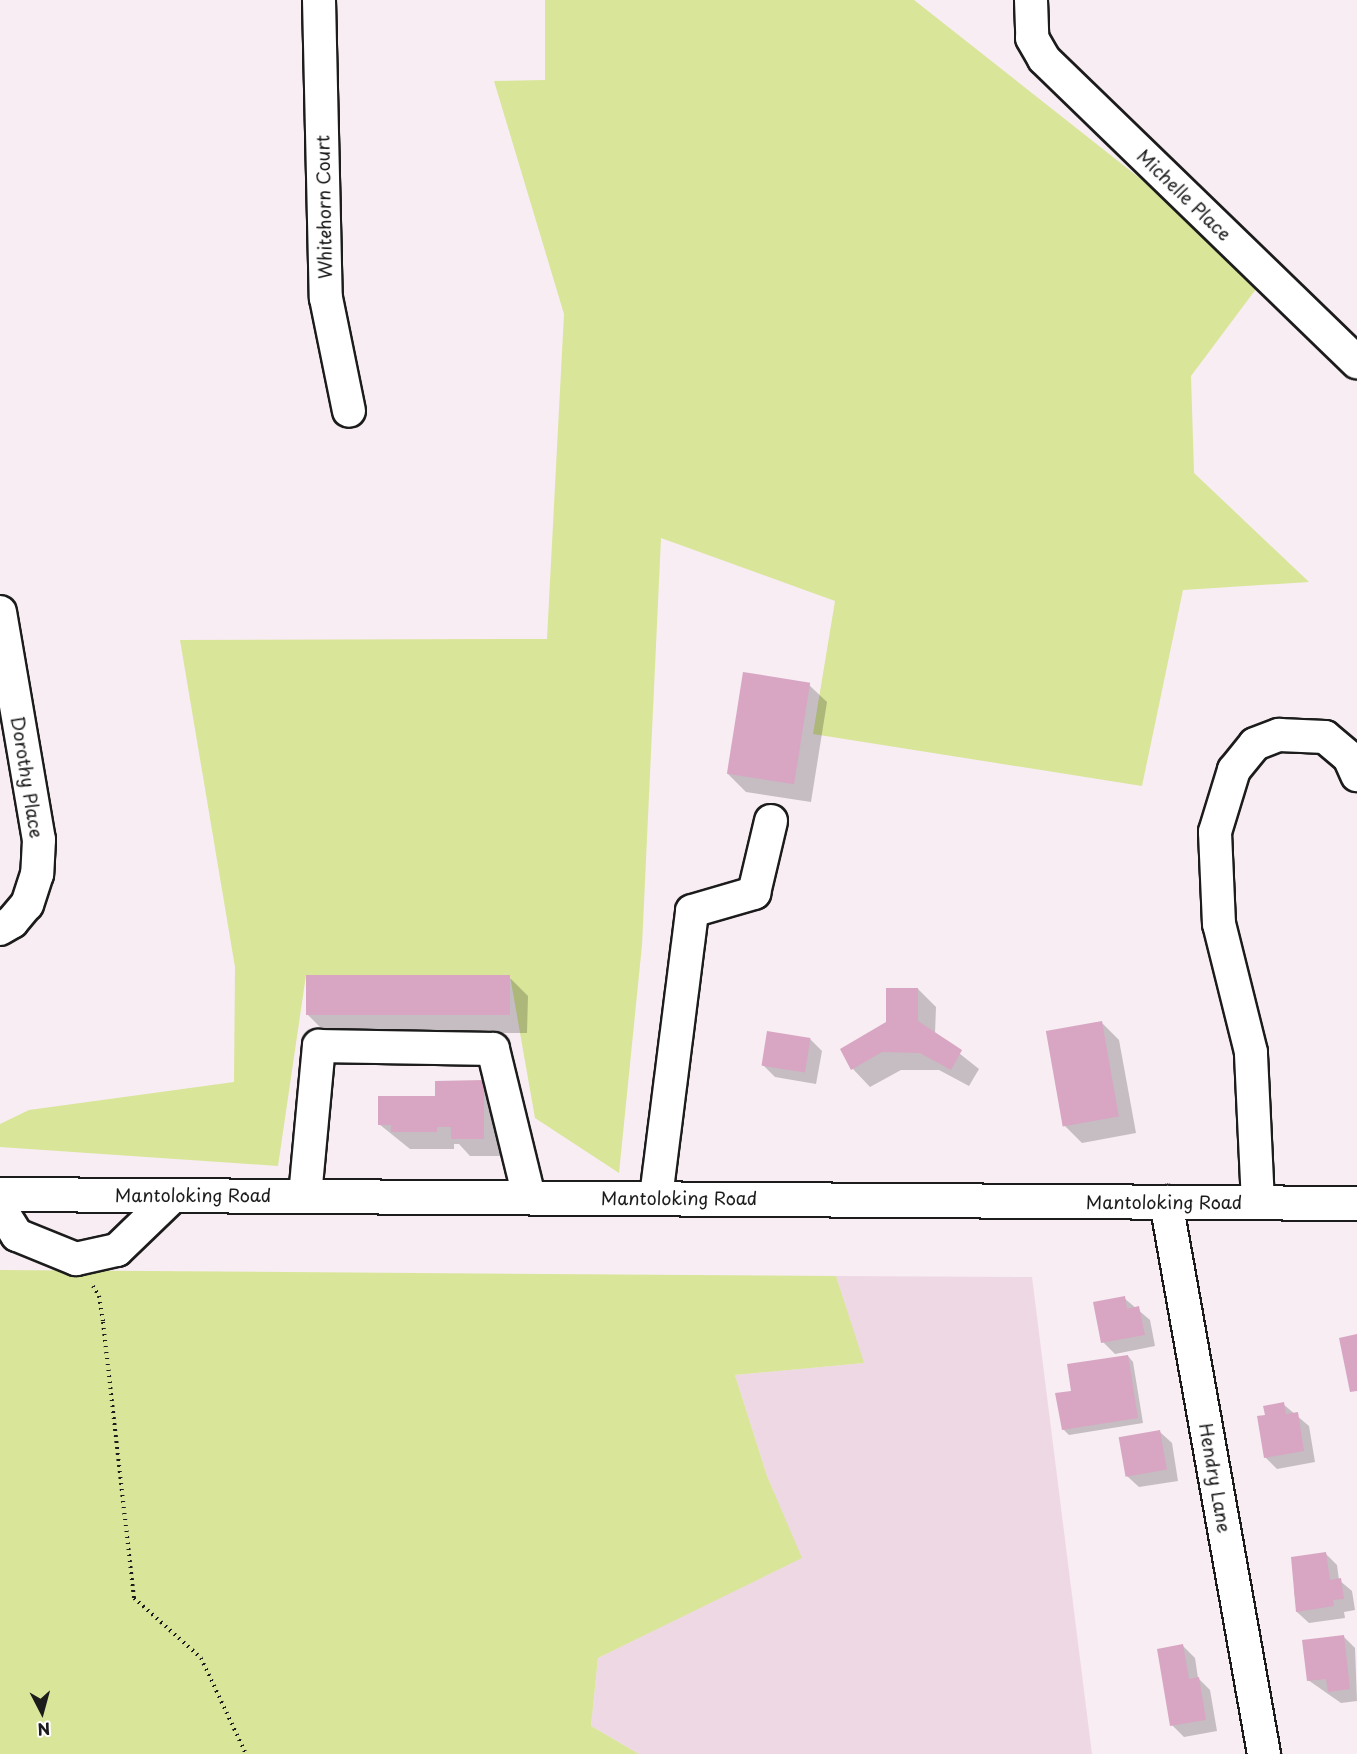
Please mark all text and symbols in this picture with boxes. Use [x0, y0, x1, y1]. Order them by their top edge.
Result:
street label: Whitehorn Court [312, 135, 336, 279]
street label: Michelle Place [1133, 145, 1235, 245]
street label: Dorothy Place [7, 714, 47, 840]
street label: Mantoloking Road [115, 1184, 271, 1206]
street label: Mantoloking Road [601, 1187, 757, 1209]
street label: Mantoloking Road [1086, 1191, 1242, 1213]
street label: Hendry Lane [1195, 1421, 1235, 1535]
north arrow [12, 1682, 72, 1742]
text: N [36, 1717, 51, 1742]

